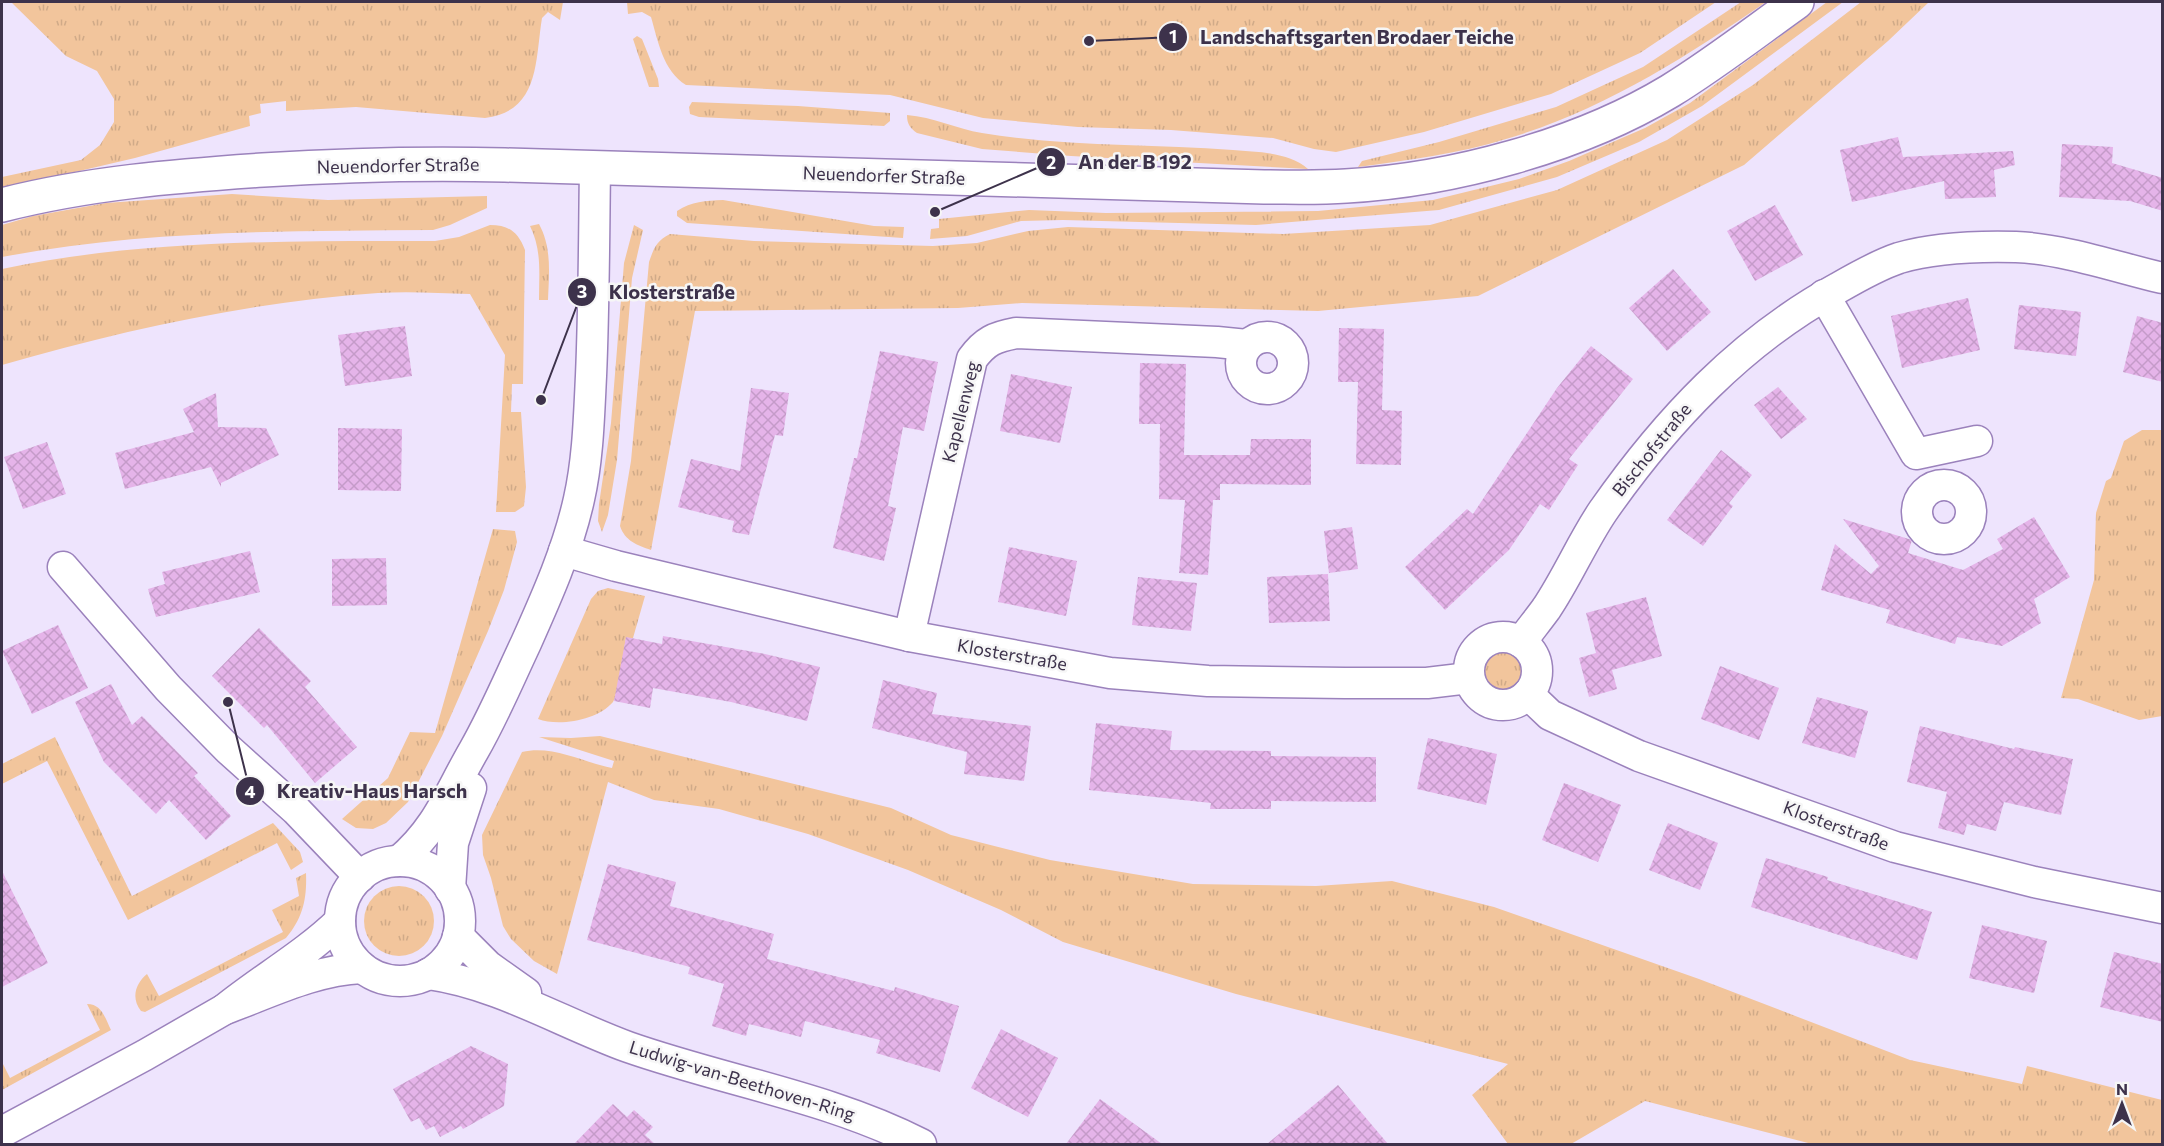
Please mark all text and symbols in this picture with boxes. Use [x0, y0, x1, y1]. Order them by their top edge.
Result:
callout: Landschaftsgarten Brodaer Teiche [1158, 18, 1525, 56]
text: Landschaftsgarten Brodaer Teiche [1200, 24, 1514, 48]
text: 1 [1169, 25, 1177, 47]
callout: An der B 192 [1036, 143, 1204, 181]
text: An der B 192 [1078, 149, 1192, 173]
text: 2 [1046, 151, 1056, 173]
street label: Neuendorfer Straße [316, 153, 479, 177]
street label: Neuendorfer Straße [802, 161, 966, 189]
callout: Klosterstraße [567, 273, 748, 311]
text: Klosterstraße [609, 279, 735, 303]
text: 3 [577, 280, 587, 302]
street label: Kapellenweg [937, 359, 983, 465]
street label: Bischofstraße [1607, 398, 1695, 500]
street label: Klosterstraße [955, 634, 1069, 675]
callout: Kreativ-Haus Harsch [235, 772, 480, 810]
text: Kreativ-Haus Harsch [277, 778, 467, 802]
text: 4 [244, 780, 256, 802]
street label: Klosterstraße [1780, 796, 1892, 854]
street label: Ludwig-van-Beethoven-Ring [627, 1035, 858, 1125]
north arrow [2092, 1074, 2152, 1134]
text: N [2116, 1079, 2128, 1098]

